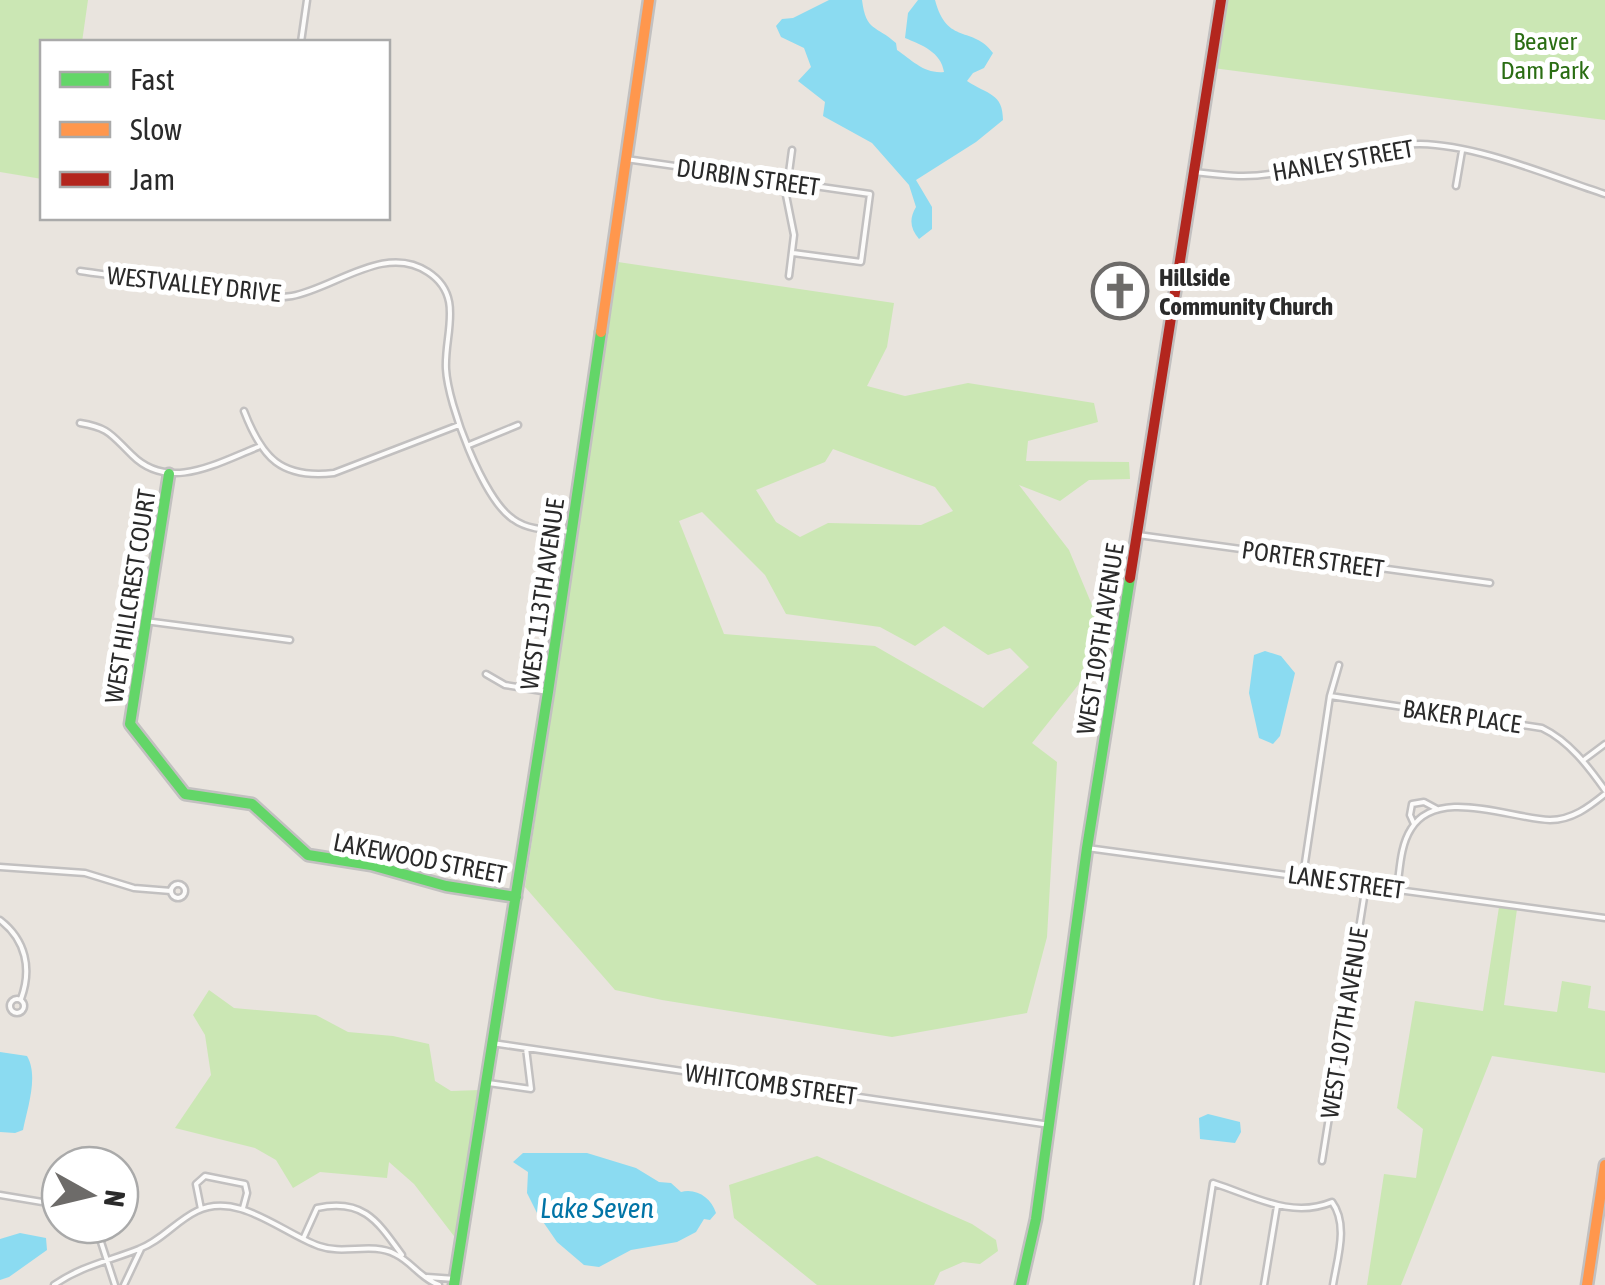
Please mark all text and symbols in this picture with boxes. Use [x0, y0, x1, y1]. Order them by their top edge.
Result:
park label: Beaver Dam Park [1501, 27, 1589, 84]
legend [40, 40, 390, 220]
text: Fast [130, 62, 175, 96]
text: Slow [130, 112, 182, 146]
street label: HANLEY STREET [1270, 134, 1416, 186]
street label: DURBIN STREET [675, 153, 821, 201]
text: Jam [130, 162, 175, 196]
street label: WESTVALLEY DRIVE [106, 261, 283, 307]
church icon: Hillside Community Church [1090, 261, 1150, 321]
place label: Hillside Community Church [1159, 263, 1333, 320]
street label: WEST HILLCREST COURT [99, 487, 161, 705]
street label: WEST 113TH AVENUE [515, 496, 569, 691]
street label: PORTER STREET [1240, 535, 1386, 583]
street label: WEST 109TH AVENUE [1071, 541, 1129, 736]
street label: BAKER PLACE [1401, 694, 1523, 738]
street label: LAKEWOOD STREET [331, 828, 509, 888]
street label: LANE STREET [1286, 860, 1406, 904]
street label: WEST 107TH AVENUE [1315, 925, 1373, 1120]
street label: WHITCOMB STREET [683, 1058, 859, 1110]
north arrow [40, 1145, 140, 1245]
text: N [98, 1188, 132, 1209]
water label: Lake Seven [540, 1192, 654, 1224]

